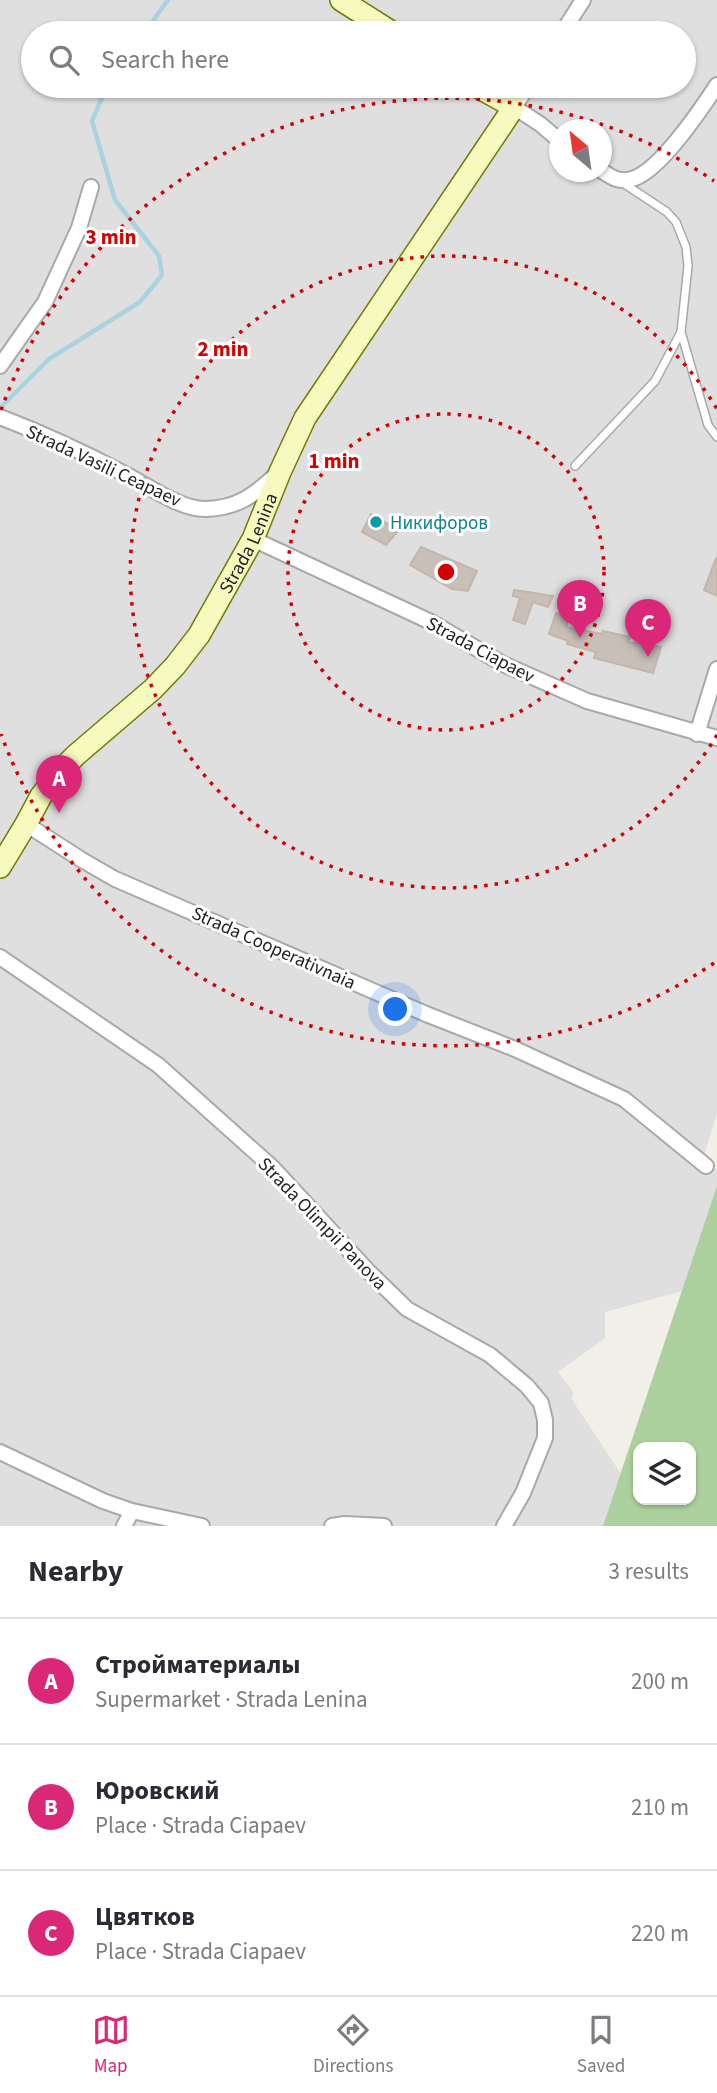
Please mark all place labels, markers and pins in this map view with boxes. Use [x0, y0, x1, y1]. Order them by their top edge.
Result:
place label: Никифоров [390, 510, 488, 537]
marker: Никифоров [368, 514, 384, 530]
centre of rings [434, 560, 458, 584]
pin: B [557, 580, 603, 638]
pin: C [625, 599, 671, 657]
pin: A [36, 755, 82, 813]

